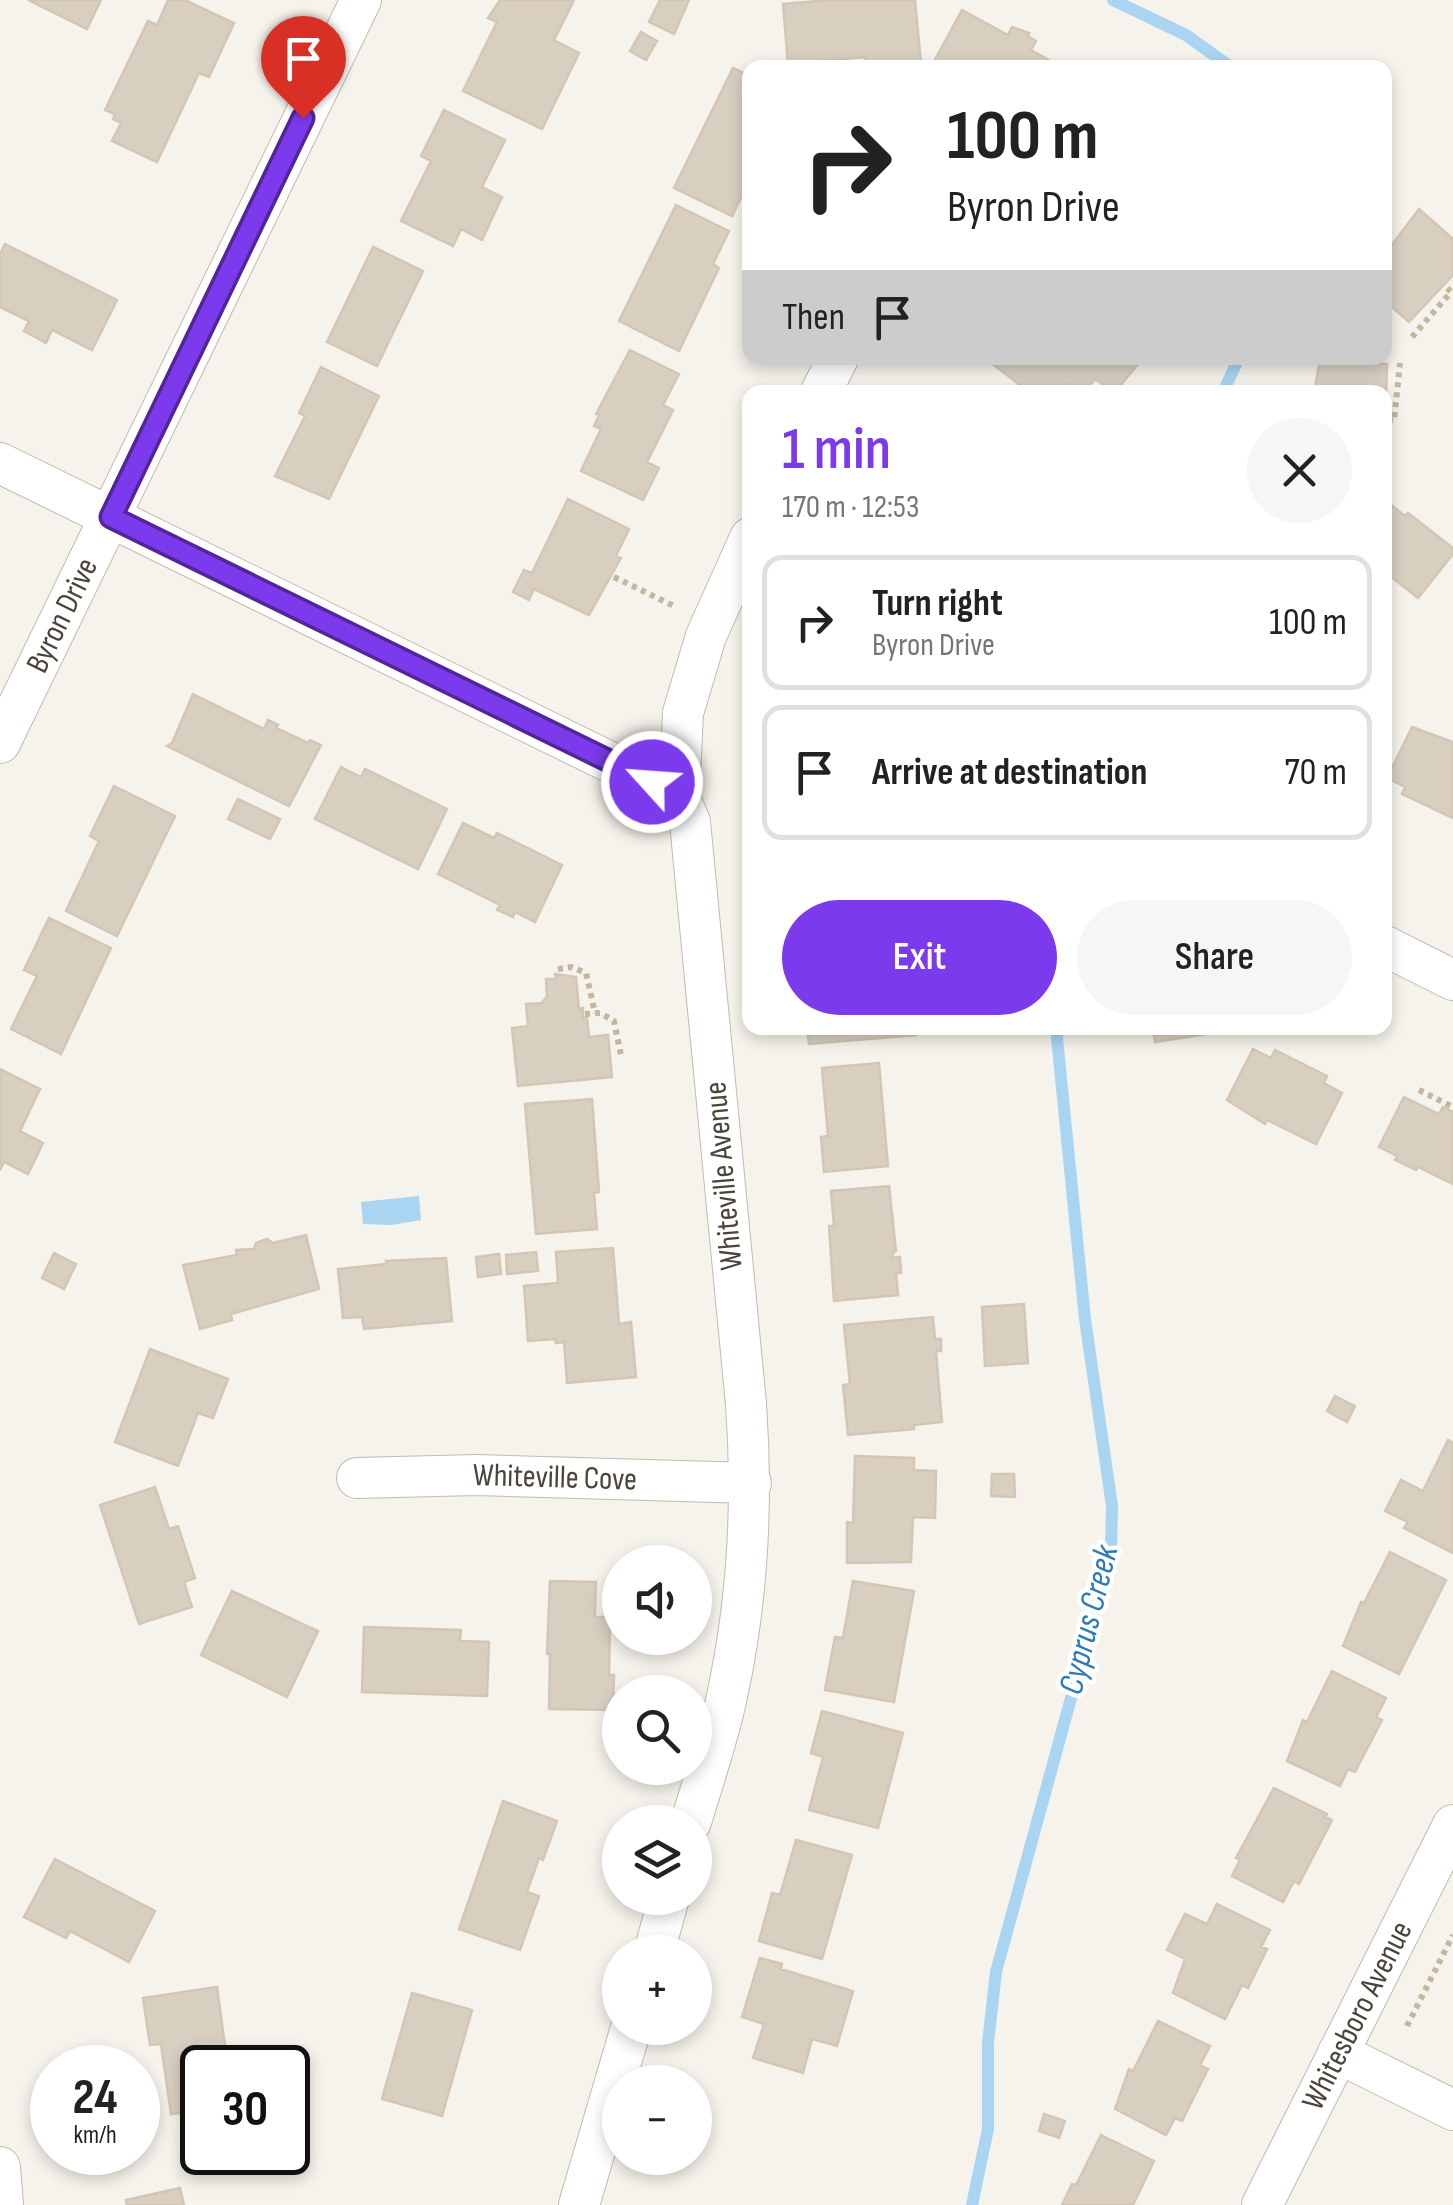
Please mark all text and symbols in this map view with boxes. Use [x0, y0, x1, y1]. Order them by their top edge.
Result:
pin [261, 16, 346, 119]
icon: arrive [276, 31, 331, 86]
text: 100 m [947, 95, 1098, 179]
icon: right [782, 100, 912, 230]
text: Byron Drive [947, 180, 1120, 235]
icon: arrive [865, 290, 920, 345]
text: Then [782, 295, 845, 340]
text: 1 min [782, 414, 891, 486]
button: close [1247, 418, 1352, 523]
text: 170 m · 12:53 [782, 488, 919, 527]
street label: Byron Drive [18, 551, 106, 679]
text: Turn right [872, 581, 1003, 626]
icon: right [787, 595, 842, 650]
text: 100 m [1269, 600, 1347, 645]
text: Byron Drive [872, 626, 995, 665]
position arrow [600, 730, 704, 834]
icon: arrive [787, 745, 842, 800]
text: Arrive at destination [872, 750, 1147, 795]
text: 70 m [1285, 750, 1347, 795]
button: Exit [782, 900, 1057, 1015]
button: Share [1077, 900, 1352, 1015]
street label: Whiteville Avenue [696, 1080, 752, 1272]
street label: Whiteville Cove [472, 1455, 638, 1499]
water label: Cyprus Creek [1050, 1540, 1128, 1699]
map controls [602, 1545, 712, 2175]
button: sound [602, 1545, 712, 1655]
button: search [602, 1675, 712, 1785]
button: layers [602, 1805, 712, 1915]
street label: Whitesboro Avenue [1293, 1915, 1421, 2117]
button: + [602, 1935, 712, 2045]
speed limit sign: 30 [180, 2045, 310, 2175]
button: − [602, 2065, 712, 2175]
text: 24 [73, 2068, 117, 2128]
text: km/h [73, 2120, 117, 2151]

